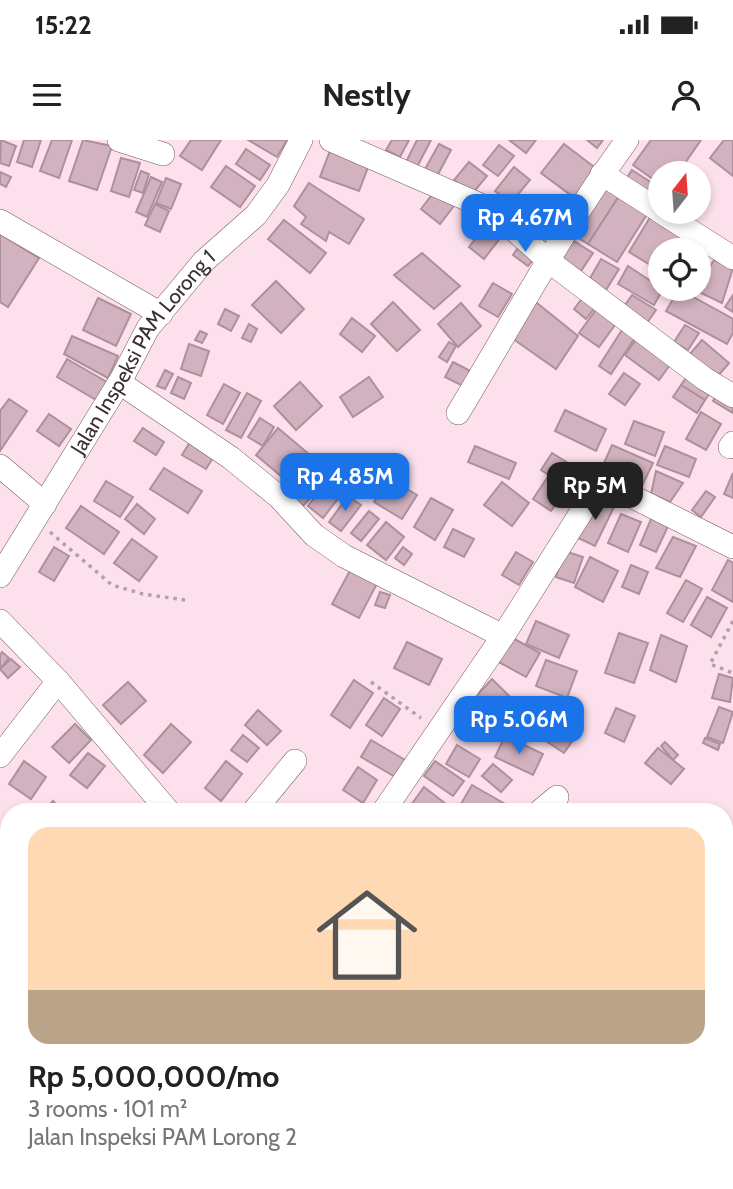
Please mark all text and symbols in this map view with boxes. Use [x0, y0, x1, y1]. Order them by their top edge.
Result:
text: 15:22 [35, 9, 92, 41]
text: Nestly [322, 75, 411, 114]
icon: menu [28, 76, 66, 114]
icon: person [667, 76, 705, 114]
north arrow [648, 161, 710, 224]
map controls [648, 161, 711, 301]
pin: Rp 4.67M [453, 194, 597, 254]
text: Rp 4.67M [477, 203, 573, 231]
button: locate [648, 238, 711, 301]
street label: Jalan Inspeksi PAM Lorong 1 [65, 244, 220, 460]
pin: Rp 4.85M [273, 454, 417, 513]
text: Rp 4.85M [296, 462, 394, 490]
pin: Rp 5M [546, 462, 644, 522]
text: Rp 5M [563, 471, 627, 499]
pin: Rp 5.06M [447, 696, 591, 756]
text: Rp 5.06M [470, 705, 568, 733]
icon: home [304, 872, 430, 998]
text: Rp 5,000,000/mo [28, 1058, 279, 1095]
text: 3 rooms · 101 m² [28, 1095, 187, 1123]
text: Jalan Inspeksi PAM Lorong 2 [28, 1123, 297, 1151]

